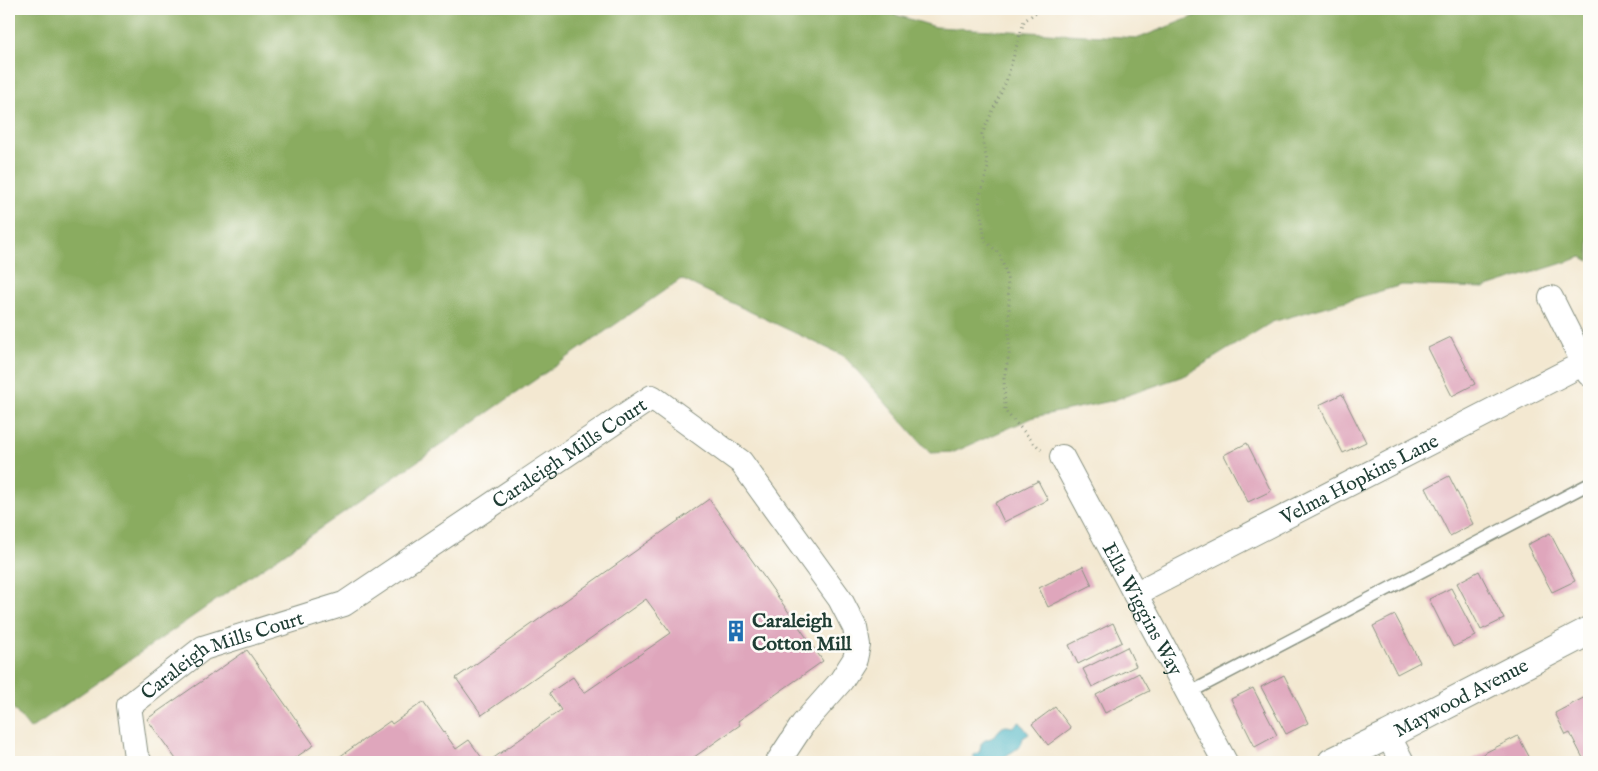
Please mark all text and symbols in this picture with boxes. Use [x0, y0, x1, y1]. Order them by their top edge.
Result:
street label: Caraleigh Mills Court [488, 393, 652, 515]
street label: Velma Hopkins Lane [1276, 429, 1443, 532]
street label: Ella Wiggins Way [1096, 538, 1188, 681]
street label: Caraleigh Mills Court [136, 606, 307, 706]
place label: Caraleigh Cotton Mill [752, 609, 852, 657]
building icon: Caraleigh Cotton Mill [723, 618, 749, 644]
street label: Maywood Avenue [1390, 654, 1533, 744]

